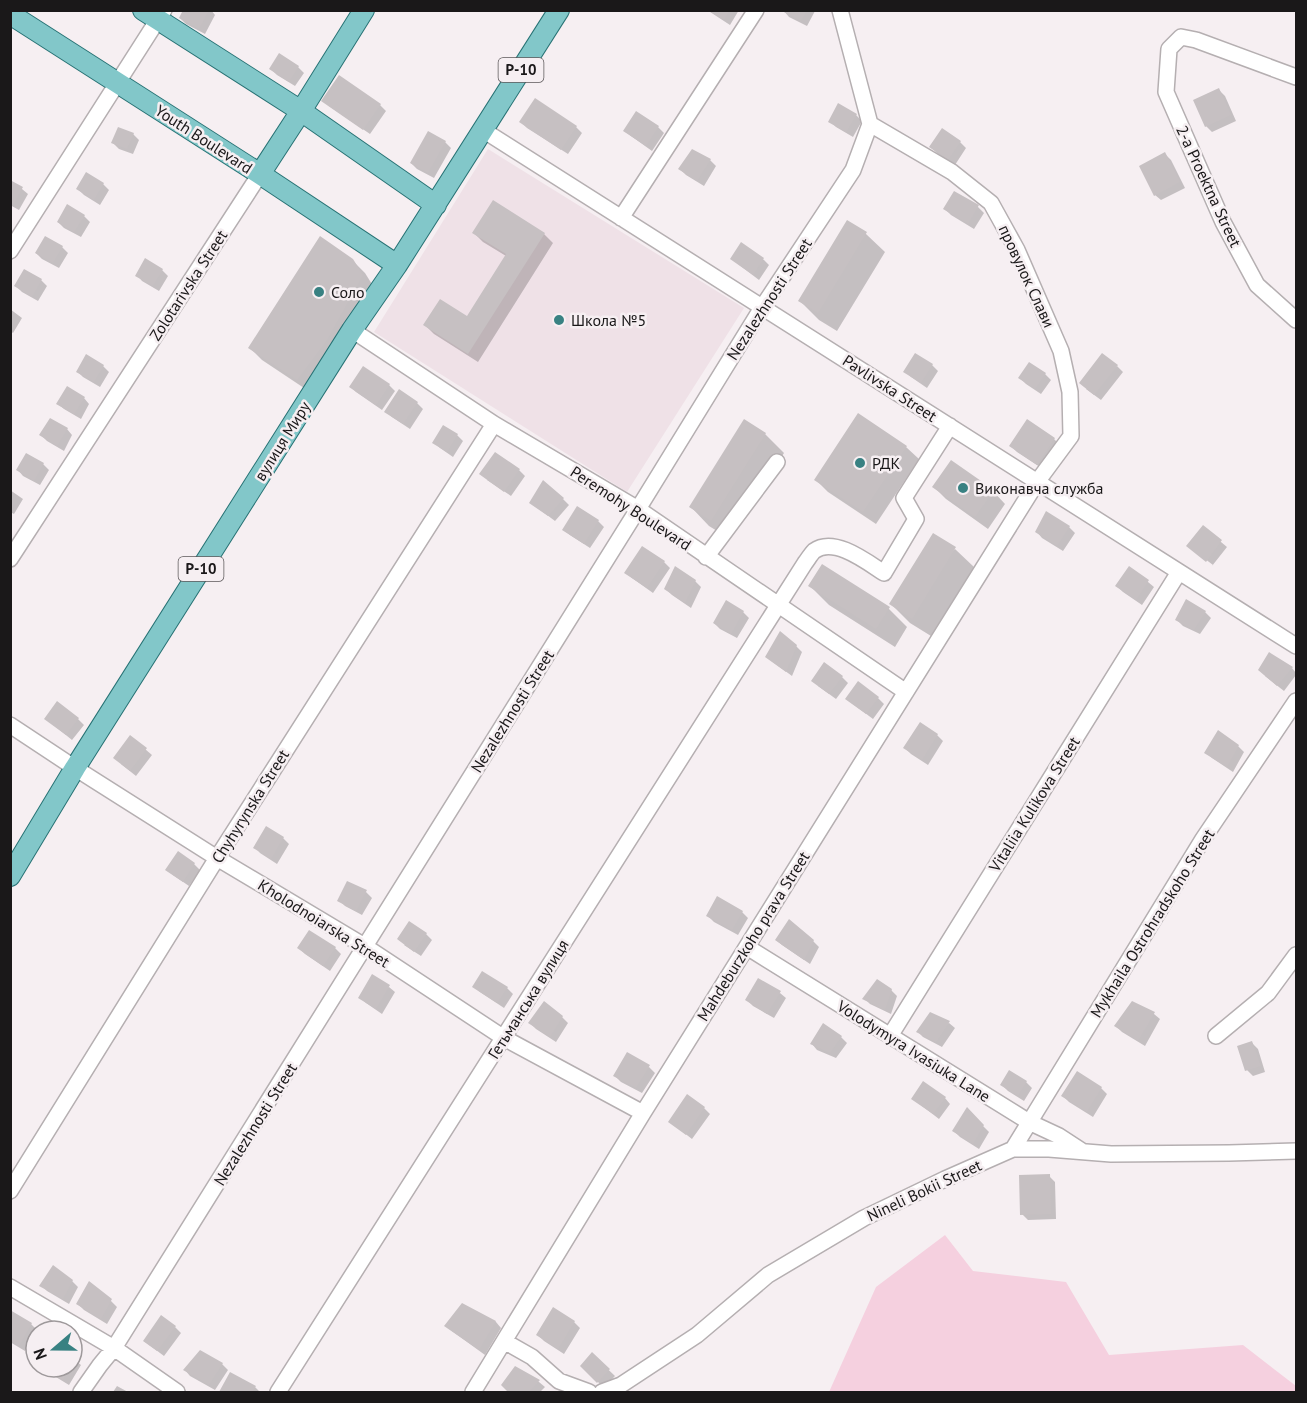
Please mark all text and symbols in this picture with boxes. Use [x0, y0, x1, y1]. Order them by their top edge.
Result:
road number: Р-10 [498, 58, 544, 82]
street label: Youth Boulevard [152, 100, 256, 178]
street label: 2-a Proektna Street [1172, 122, 1246, 251]
street label: провулок Слави [994, 222, 1060, 330]
street label: Zolotarivska Street [145, 225, 232, 344]
street label: Nezalezhnosti Street [722, 234, 816, 364]
place label: Соло [331, 282, 365, 302]
marker: Соло [312, 285, 326, 299]
place label: Школа №5 [571, 310, 646, 330]
marker: Школа №5 [552, 313, 566, 327]
street label: Pavlivska Street [839, 350, 941, 426]
street label: вулиця Миру [250, 397, 315, 484]
place label: РДК [872, 453, 901, 473]
marker: РДК [853, 456, 867, 470]
street label: Peremohy Boulevard [567, 461, 695, 555]
place label: Виконавча служба [975, 478, 1104, 498]
marker: Виконавча служба [956, 481, 970, 495]
road number: Р-10 [178, 557, 224, 581]
street label: Nezalezhnosti Street [466, 645, 558, 776]
street label: Vitaliia Kulikova Street [984, 732, 1084, 876]
street label: Chyhyrynska Street [207, 745, 293, 867]
street label: Mykhaila Ostrohradskoho Street [1086, 824, 1219, 1021]
street label: Mahdeburzkoho prava Street [692, 847, 814, 1025]
street label: Kholodnoiarska Street [254, 874, 394, 972]
street label: Гетьманська вулиця [483, 936, 573, 1062]
street label: Volodymyra Ivasiuka Lane [833, 995, 994, 1106]
street label: Nezalezhnosti Street [209, 1058, 301, 1189]
street label: Nineli Bokii Street [863, 1154, 985, 1225]
north arrow [24, 1319, 84, 1379]
text: N [29, 1346, 51, 1362]

